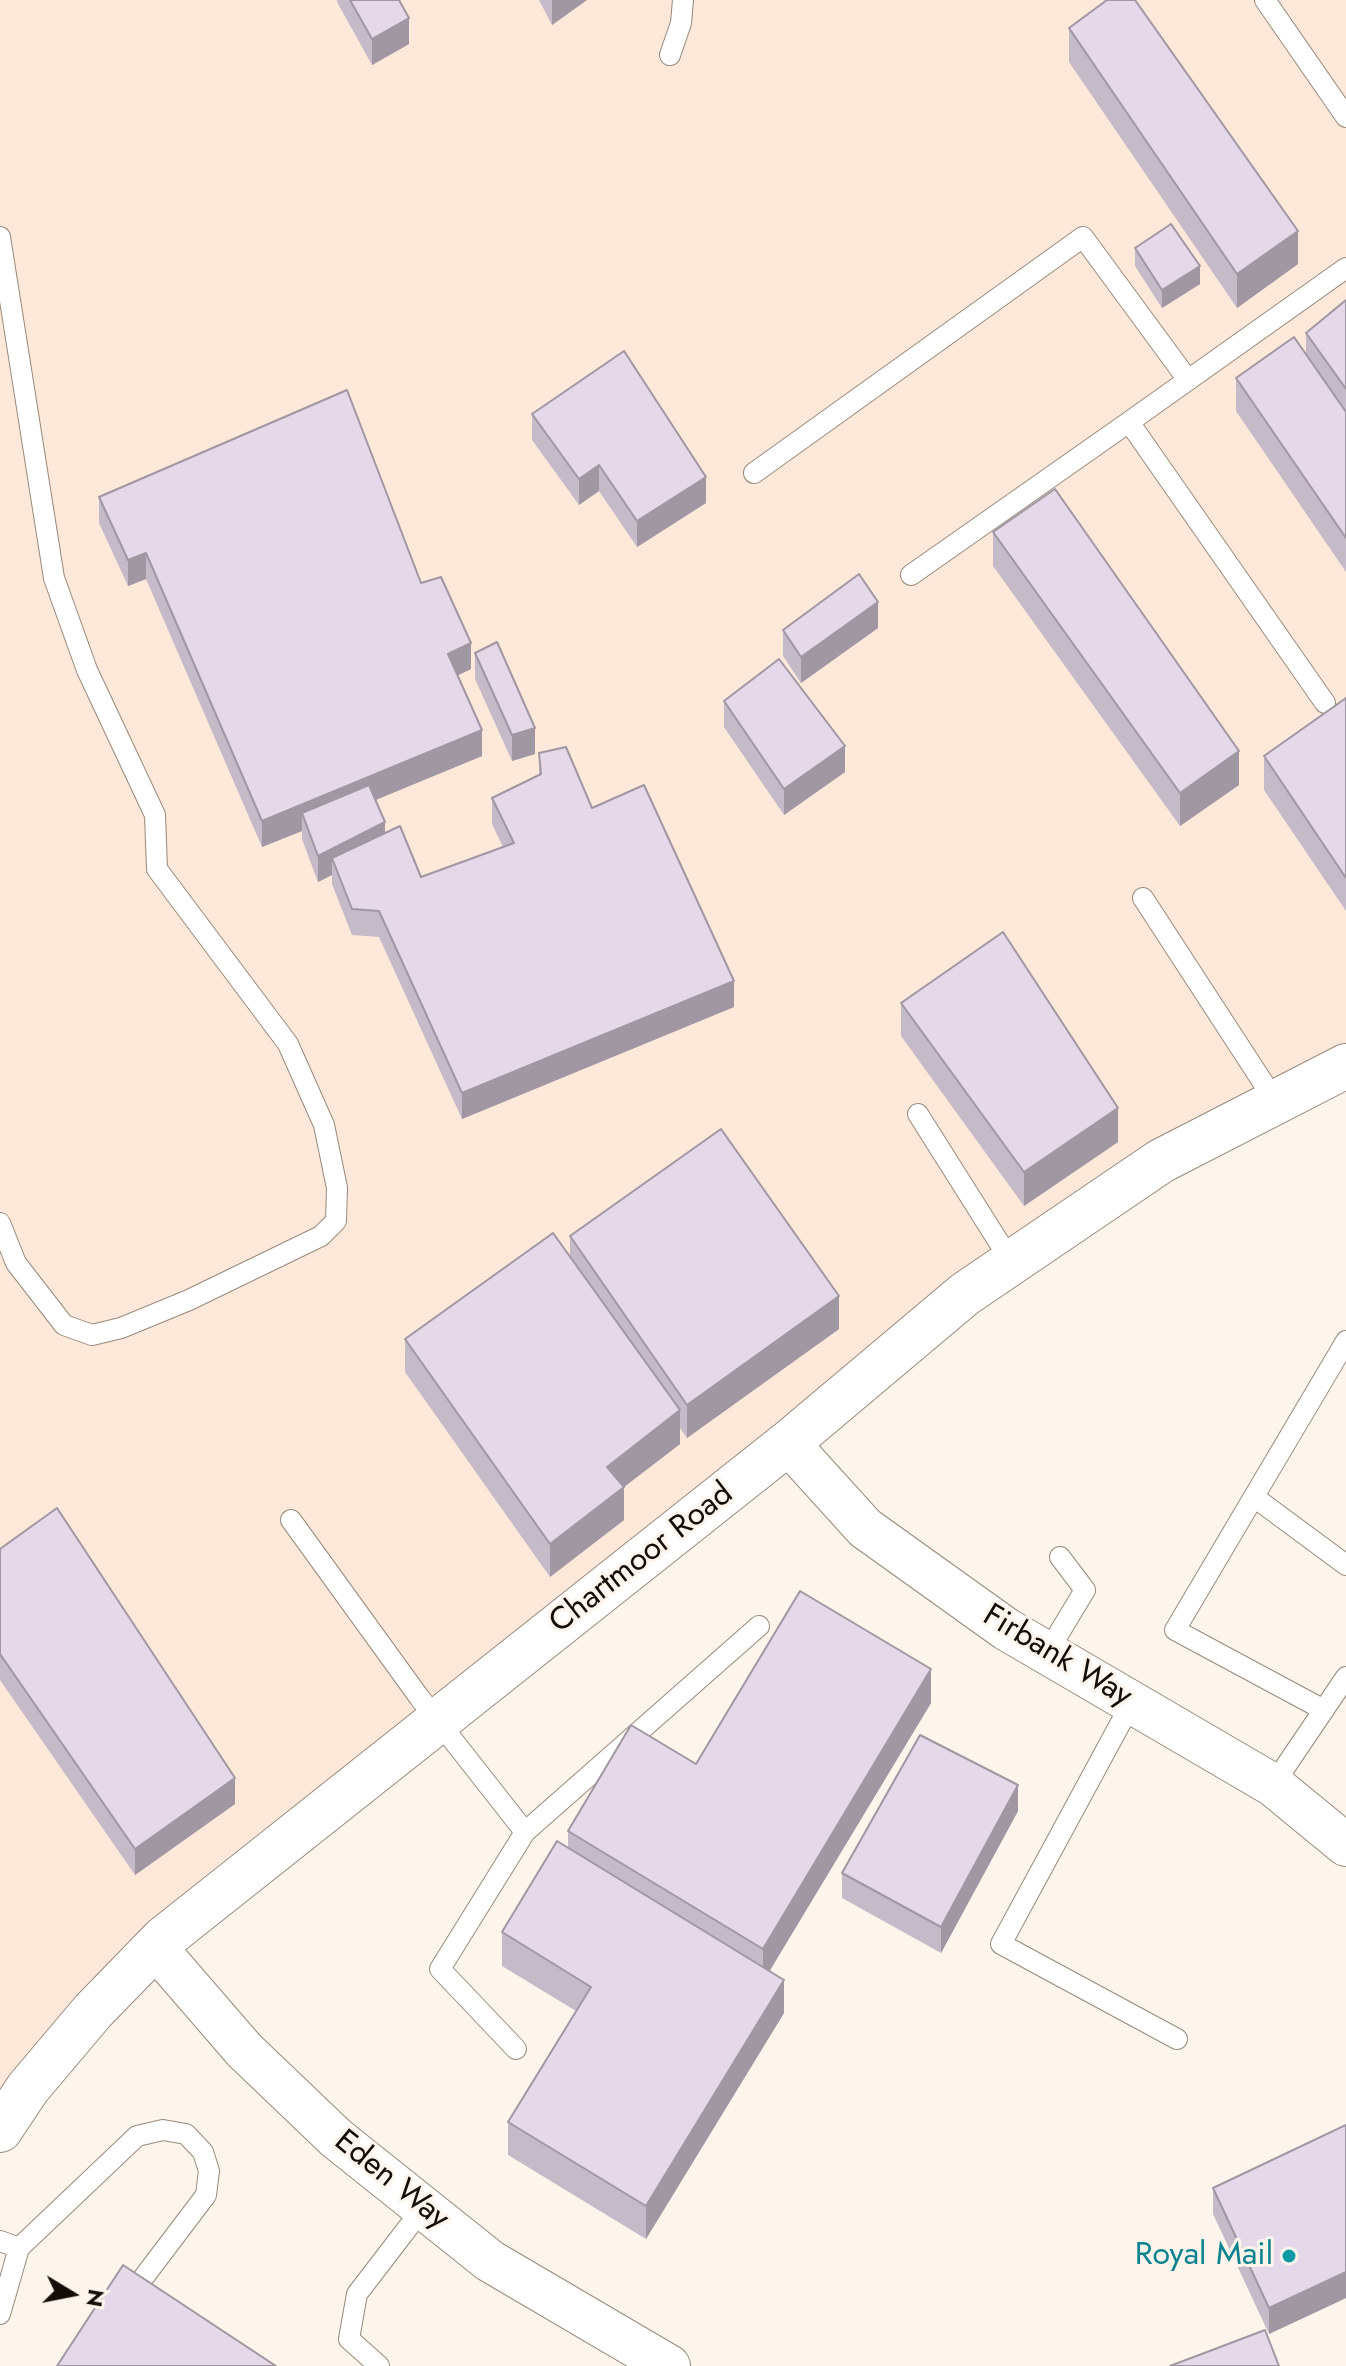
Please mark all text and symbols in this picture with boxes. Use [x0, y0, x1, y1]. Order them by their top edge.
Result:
street label: Chartmoor Road [543, 1475, 741, 1643]
street label: Firbank Way [975, 1597, 1139, 1717]
street label: Eden Way [326, 2123, 456, 2239]
place label: Royal Mail [1135, 2237, 1273, 2275]
marker: Royal Mail [1280, 2247, 1298, 2265]
north arrow [32, 2254, 112, 2334]
text: N [78, 2287, 113, 2310]

